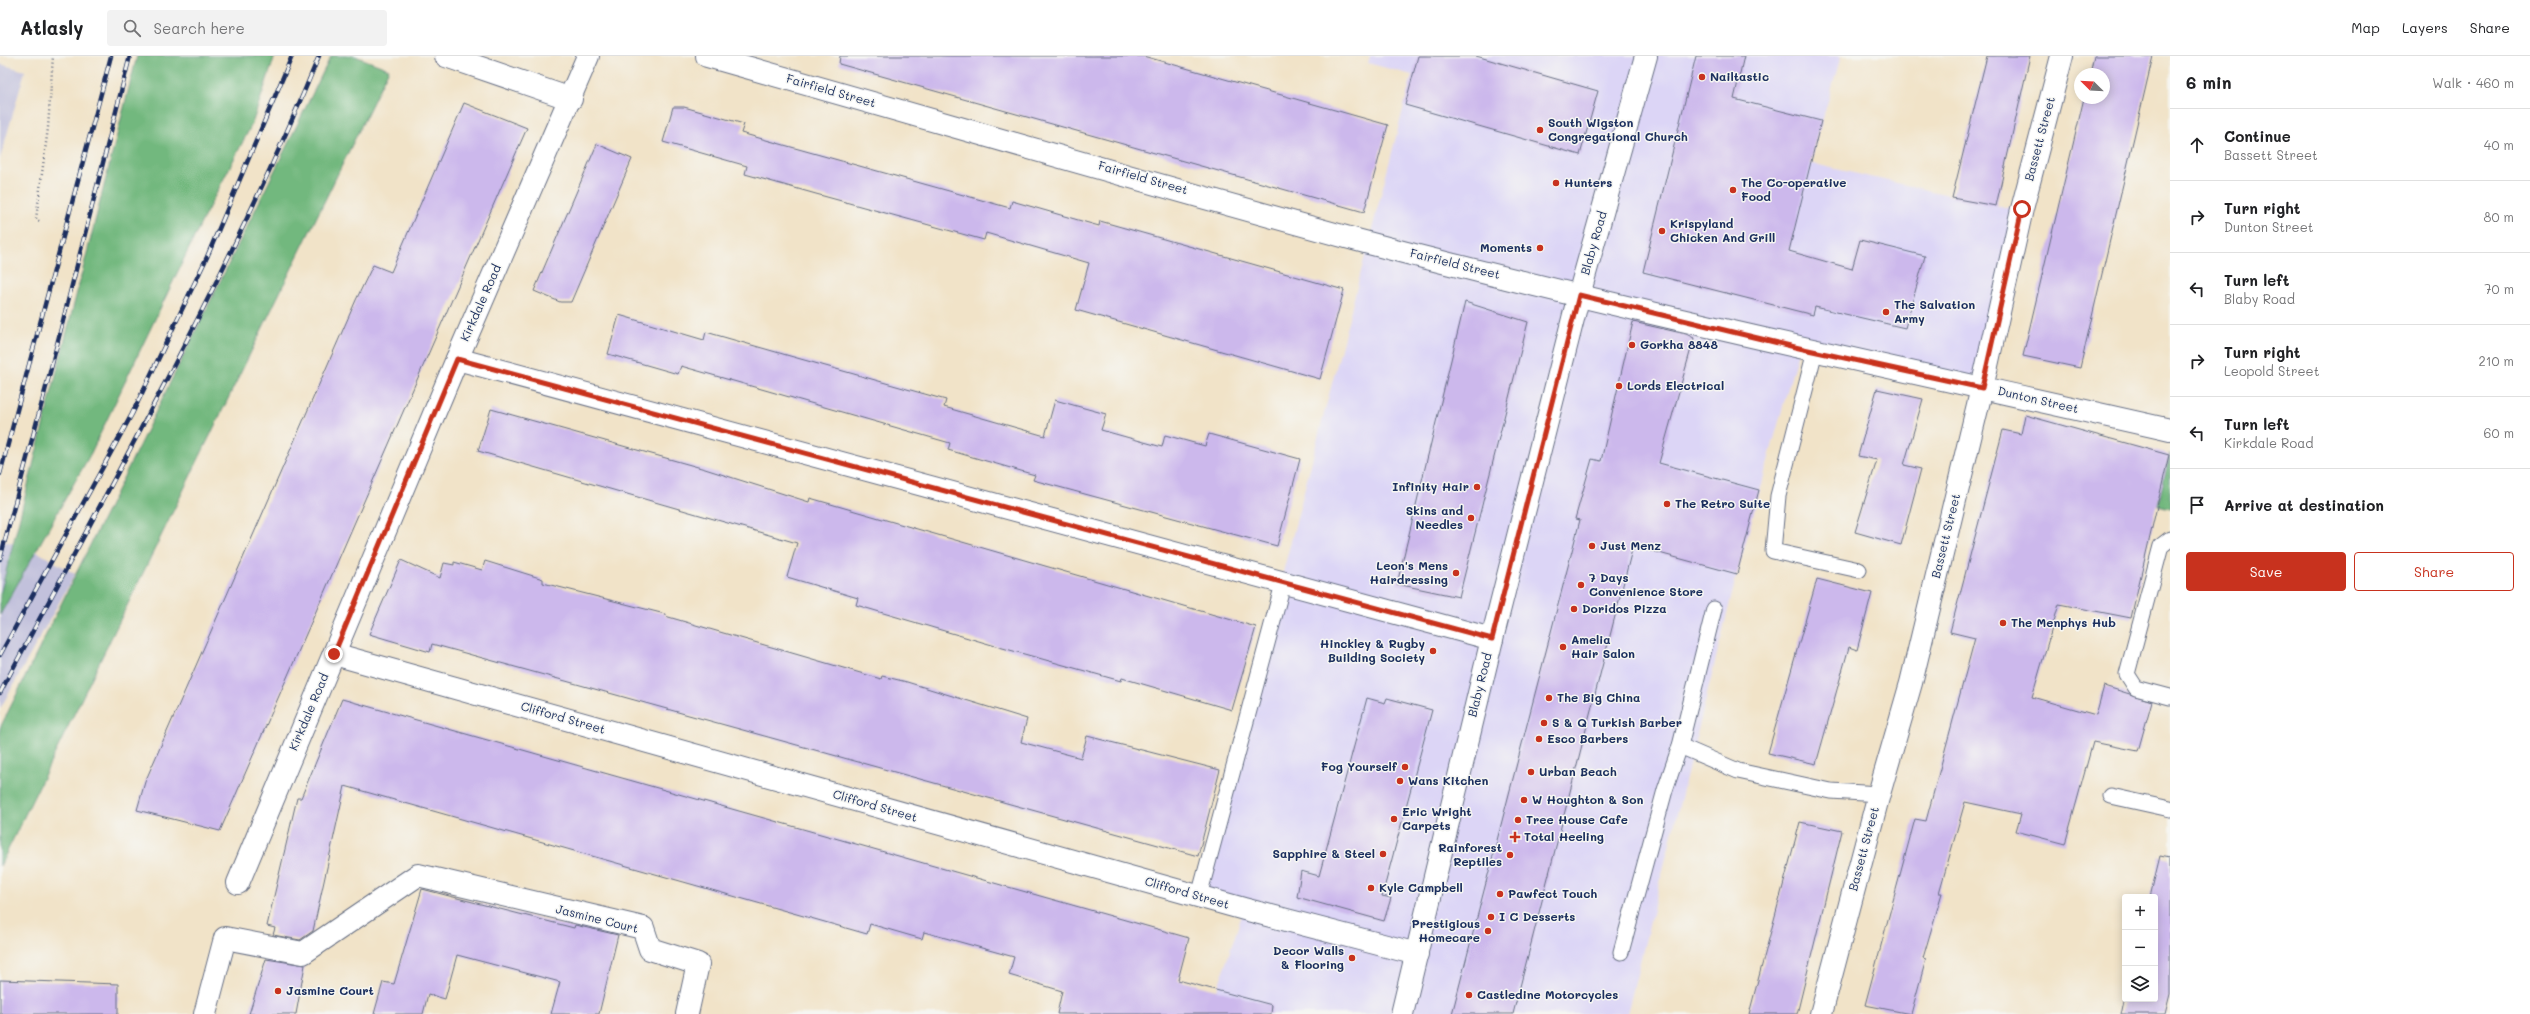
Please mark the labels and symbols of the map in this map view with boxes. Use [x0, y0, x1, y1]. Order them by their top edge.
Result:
place label: Nailtastic [1710, 68, 1769, 84]
north arrow [2074, 68, 2110, 104]
street label: Fairfield Street [785, 70, 878, 110]
marker: Nailtastic [1697, 72, 1707, 82]
street label: Bassett Street [2020, 95, 2058, 183]
place label: South Wigston Congregational Church [1548, 114, 1688, 144]
marker: South Wigston Congregational Church [1535, 125, 1545, 135]
street label: Fairfield Street [1097, 157, 1190, 197]
place label: Hunters [1564, 174, 1612, 190]
place label: The Co-operative Food [1741, 174, 1846, 204]
marker: Hunters [1551, 178, 1561, 188]
marker: The Co-operative Food [1728, 185, 1738, 195]
route start [2013, 200, 2031, 218]
street label: Blaby Road [1576, 209, 1610, 276]
place label: Krispyland Chicken And Grill [1670, 215, 1775, 245]
marker: Krispyland Chicken And Grill [1657, 226, 1667, 236]
place label: Moments [1480, 239, 1532, 255]
marker: Moments [1535, 243, 1545, 253]
street label: Fairfield Street [1409, 244, 1502, 282]
street label: Kirkdale Road [456, 261, 504, 344]
place label: The Salvation Army [1894, 296, 1975, 326]
marker: The Salvation Army [1881, 307, 1891, 317]
place label: Gorkha 8848 [1640, 336, 1718, 352]
marker: Gorkha 8848 [1627, 340, 1637, 350]
place label: Lords Electrical [1627, 377, 1724, 393]
marker: Lords Electrical [1614, 381, 1624, 391]
street label: Dunton Street [1996, 382, 2080, 416]
place label: Infinity Hair [1392, 478, 1469, 494]
marker: Infinity Hair [1472, 482, 1482, 492]
street label: Bassett Street [1927, 492, 1963, 580]
place label: The Retro Suite [1675, 495, 1770, 511]
marker: The Retro Suite [1662, 499, 1672, 509]
place label: Skins and Needles [1406, 502, 1463, 532]
marker: Skins and Needles [1466, 513, 1476, 523]
place label: Just Menz [1600, 537, 1661, 553]
marker: Just Menz [1587, 541, 1597, 551]
place label: Leon's Mens Hairdressing [1369, 557, 1448, 587]
marker: Leon's Mens Hairdressing [1451, 568, 1461, 578]
place label: 7 Days Convenience Store [1589, 569, 1703, 599]
marker: 7 Days Convenience Store [1576, 580, 1586, 590]
place label: Doridos Pizza [1582, 600, 1667, 616]
marker: Doridos Pizza [1569, 604, 1579, 614]
place label: The Menphys Hub [2011, 614, 2116, 630]
marker: The Menphys Hub [1998, 618, 2008, 628]
place label: Amelia Hair Salon [1571, 631, 1635, 661]
place label: Hinckley & Rugby Building Society [1320, 635, 1425, 665]
marker: Amelia Hair Salon [1558, 642, 1568, 652]
route end [325, 645, 343, 663]
marker: Hinckley & Rugby Building Society [1428, 646, 1438, 656]
street label: Blaby Road [1463, 651, 1495, 719]
street label: Kirkdale Road [285, 670, 332, 753]
place label: The Big China [1557, 689, 1640, 705]
marker: The Big China [1544, 693, 1554, 703]
street label: Clifford Street [519, 697, 607, 737]
place label: S & Q Turkish Barber [1552, 714, 1682, 730]
marker: S & Q Turkish Barber [1539, 718, 1549, 728]
place label: Esco Barbers [1547, 730, 1628, 746]
marker: Esco Barbers [1534, 734, 1544, 744]
place label: Fog Yourself [1321, 758, 1398, 774]
marker: Fog Yourself [1400, 762, 1410, 772]
place label: Urban Beach [1539, 763, 1617, 779]
marker: Urban Beach [1526, 767, 1536, 777]
place label: Wans Kitchen [1408, 772, 1488, 788]
marker: Wans Kitchen [1395, 776, 1405, 786]
street label: Clifford Street [831, 785, 919, 825]
place label: W Houghton & Son [1532, 791, 1643, 807]
marker: W Houghton & Son [1519, 795, 1529, 805]
place label: Eric Wright Carpets [1402, 803, 1471, 833]
street label: Bassett Street [1844, 805, 1882, 893]
place label: Tree House Cafe [1526, 811, 1628, 827]
marker: Eric Wright Carpets [1389, 814, 1399, 824]
marker: Tree House Cafe [1513, 815, 1523, 825]
place label: Total Heeling [1524, 828, 1604, 844]
marker: Total Heeling [1509, 831, 1521, 843]
place label: Rainforest Reptiles [1438, 839, 1502, 869]
place label: Sapphire & Steel [1273, 845, 1375, 861]
marker: Sapphire & Steel [1378, 849, 1388, 859]
marker: Rainforest Reptiles [1505, 850, 1515, 860]
street label: Clifford Street [1143, 872, 1231, 912]
place label: Kyle Campbell [1379, 879, 1463, 895]
marker: Kyle Campbell [1366, 883, 1376, 893]
place label: Pawfect Touch [1508, 885, 1597, 901]
marker: Pawfect Touch [1495, 889, 1505, 899]
street label: Jasmine Court [554, 900, 640, 936]
place label: I C Desserts [1499, 908, 1575, 924]
marker: I C Desserts [1486, 912, 1496, 922]
place label: Prestigious Homecare [1412, 915, 1480, 945]
marker: Prestigious Homecare [1483, 926, 1493, 936]
place label: Decor Walls & Flooring [1273, 942, 1344, 972]
marker: Decor Walls & Flooring [1347, 953, 1357, 963]
place label: Jasmine Court [286, 982, 374, 998]
marker: Jasmine Court [273, 986, 283, 996]
place label: Castledine Motorcycles [1477, 986, 1618, 1002]
marker: Castledine Motorcycles [1464, 990, 1474, 1000]

